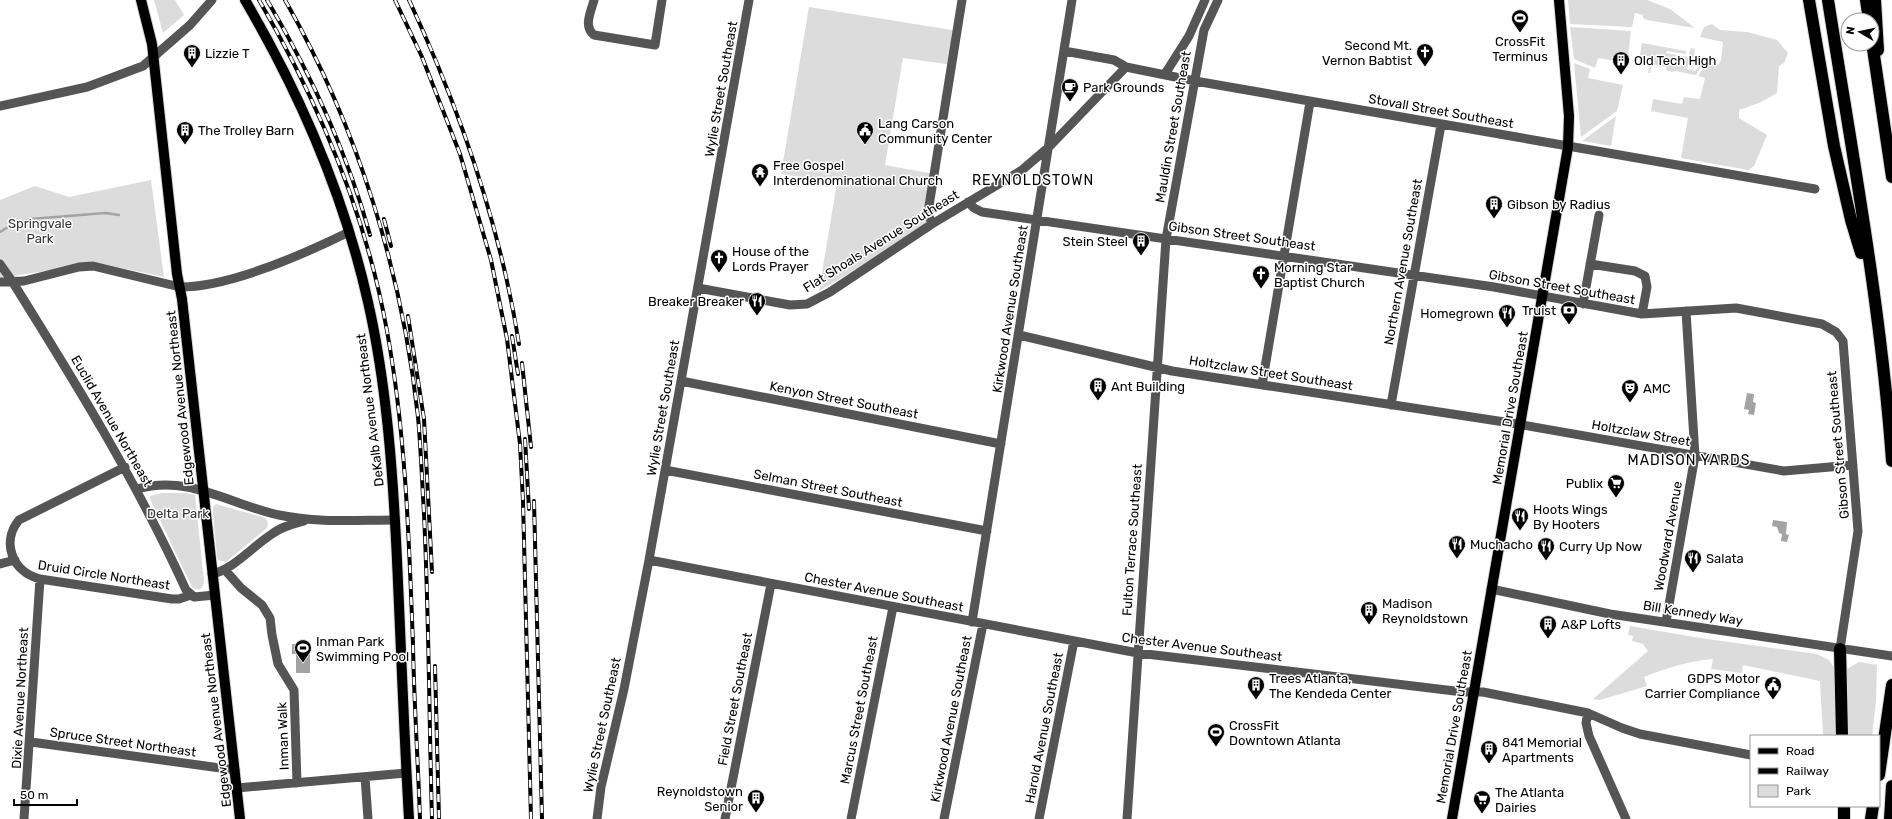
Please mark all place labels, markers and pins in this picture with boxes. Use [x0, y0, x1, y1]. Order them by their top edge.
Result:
sports icon: CrossFit Terminus [1510, 8, 1530, 33]
place label: CrossFit Terminus [1492, 34, 1548, 64]
place label: Second Mt. Vernon Babtist [1322, 38, 1412, 68]
church icon: Second Mt. Vernon Babtist [1415, 42, 1435, 67]
building icon: Lizzie T [182, 43, 202, 68]
place label: Lizzie T [205, 46, 250, 61]
building icon: Old Tech High [1611, 50, 1631, 75]
place label: Old Tech High [1634, 53, 1717, 69]
cafe icon: Park Grounds [1060, 77, 1080, 102]
place label: Park Grounds [1083, 80, 1165, 95]
place label: Lang Carson Community Center [878, 116, 992, 146]
building icon: The Trolley Barn [175, 120, 195, 145]
public building icon: Lang Carson Community Center [855, 120, 875, 145]
place label: The Trolley Barn [198, 123, 294, 138]
place label: Free Gospel Interdenominational Church [773, 158, 943, 188]
temple icon: Free Gospel Interdenominational Church [750, 162, 770, 187]
building icon: Gibson by Radius [1484, 194, 1504, 219]
place label: Gibson by Radius [1507, 197, 1611, 212]
building icon: Stein Steel [1131, 231, 1151, 256]
place label: Stein Steel [1062, 234, 1128, 249]
place label: House of the Lords Prayer [732, 244, 809, 274]
church icon: House of the Lords Prayer [709, 248, 729, 273]
place label: Morning Star Baptist Church [1274, 260, 1365, 290]
church icon: Morning Star Baptist Church [1251, 264, 1271, 289]
restaurant icon: Breaker Breaker [747, 291, 767, 316]
place label: Breaker Breaker [648, 294, 744, 309]
bank icon: Truist [1559, 300, 1579, 325]
restaurant icon: Homegrown [1497, 303, 1517, 328]
place label: Truist [1522, 303, 1556, 318]
place label: Homegrown [1420, 306, 1494, 322]
building icon: Ant Building [1088, 376, 1108, 401]
theatre icon: AMC [1620, 378, 1640, 403]
place label: Ant Building [1111, 379, 1185, 395]
place label: AMC [1643, 381, 1671, 396]
supermarket icon: Publix [1606, 473, 1626, 498]
place label: Publix [1566, 476, 1603, 491]
place label: Hoots Wings By Hooters [1533, 502, 1608, 532]
restaurant icon: Hoots Wings By Hooters [1510, 506, 1530, 531]
restaurant icon: Muchacho [1447, 534, 1467, 559]
restaurant icon: Curry Up Now [1536, 536, 1556, 561]
place label: Muchacho [1470, 537, 1533, 552]
place label: Curry Up Now [1559, 539, 1642, 554]
restaurant icon: Salata [1683, 548, 1703, 573]
place label: Salata [1706, 551, 1744, 566]
place label: Madison Reynoldstown [1382, 596, 1468, 626]
building icon: Madison Reynoldstown [1359, 600, 1379, 625]
building icon: A&P Lofts [1538, 614, 1558, 639]
place label: A&P Lofts [1561, 617, 1622, 632]
place label: Inman Park Swimming Pool [316, 634, 409, 665]
sports icon: Inman Park Swimming Pool [293, 638, 313, 663]
place label: Trees Atlanta, The Kendeda Center [1269, 671, 1391, 701]
place label: GDPS Motor Carrier Compliance [1645, 671, 1760, 701]
building icon: Trees Atlanta, The Kendeda Center [1246, 675, 1266, 700]
public building icon: GDPS Motor Carrier Compliance [1763, 675, 1783, 700]
place label: CrossFit Downtown Atlanta [1229, 718, 1341, 748]
sports icon: CrossFit Downtown Atlanta [1206, 722, 1226, 747]
place label: 841 Memorial Apartments [1502, 735, 1582, 765]
building icon: 841 Memorial Apartments [1479, 739, 1499, 764]
place label: Reynoldstown Senior [657, 784, 743, 814]
place label: The Atlanta Dairies [1495, 785, 1564, 815]
building icon: Reynoldstown Senior [746, 788, 766, 813]
supermarket icon: The Atlanta Dairies [1472, 789, 1492, 814]

